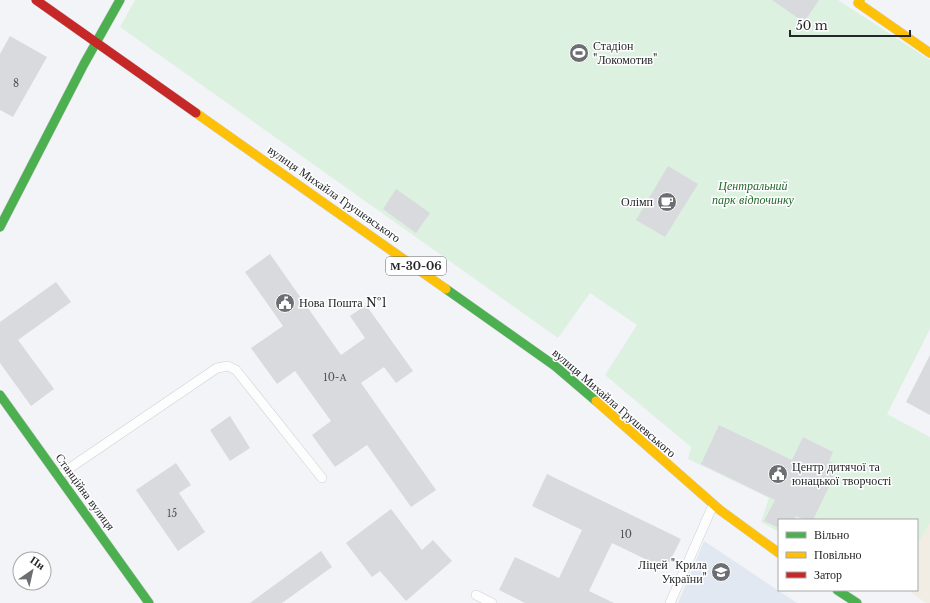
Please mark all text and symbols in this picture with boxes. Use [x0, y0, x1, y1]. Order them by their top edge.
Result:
scale bar [790, 12, 910, 38]
text: 50 m [796, 18, 828, 33]
place label: Стадіон "Локомотив" [593, 38, 657, 67]
sports icon: Стадіон "Локомотив" [568, 42, 590, 64]
house number: 8 [13, 77, 19, 90]
street label: вулиця Михайла Грушевського [265, 142, 404, 245]
park label: Центральний парк відпочинку [712, 178, 795, 207]
cafe icon: Олімп [656, 191, 678, 213]
place label: Олімп [621, 194, 654, 209]
road number: М-30-06 [386, 257, 446, 275]
public building icon: Нова Пошта №1 [274, 292, 296, 314]
place label: Нова Пошта №1 [299, 295, 387, 310]
street label: вулиця Михайла Грушевського [549, 345, 679, 460]
house number: 10-А [323, 371, 348, 384]
street label: Станційна вулиця [52, 450, 119, 533]
place label: Центр дитячої та юнацької творчості [792, 459, 892, 488]
public building icon: Центр дитячої та юнацької творчості [767, 463, 789, 485]
house number: 15 [167, 507, 177, 520]
legend [778, 519, 918, 591]
text: Вільно [814, 527, 849, 542]
house number: 10 [620, 528, 632, 541]
text: Повільно [814, 547, 862, 562]
north arrow [12, 551, 52, 591]
text: Пн [27, 553, 48, 573]
place label: Ліцей "Крила України" [638, 557, 708, 586]
school or university icon: Ліцей "Крила України" [710, 561, 732, 583]
text: Затор [814, 567, 842, 582]

